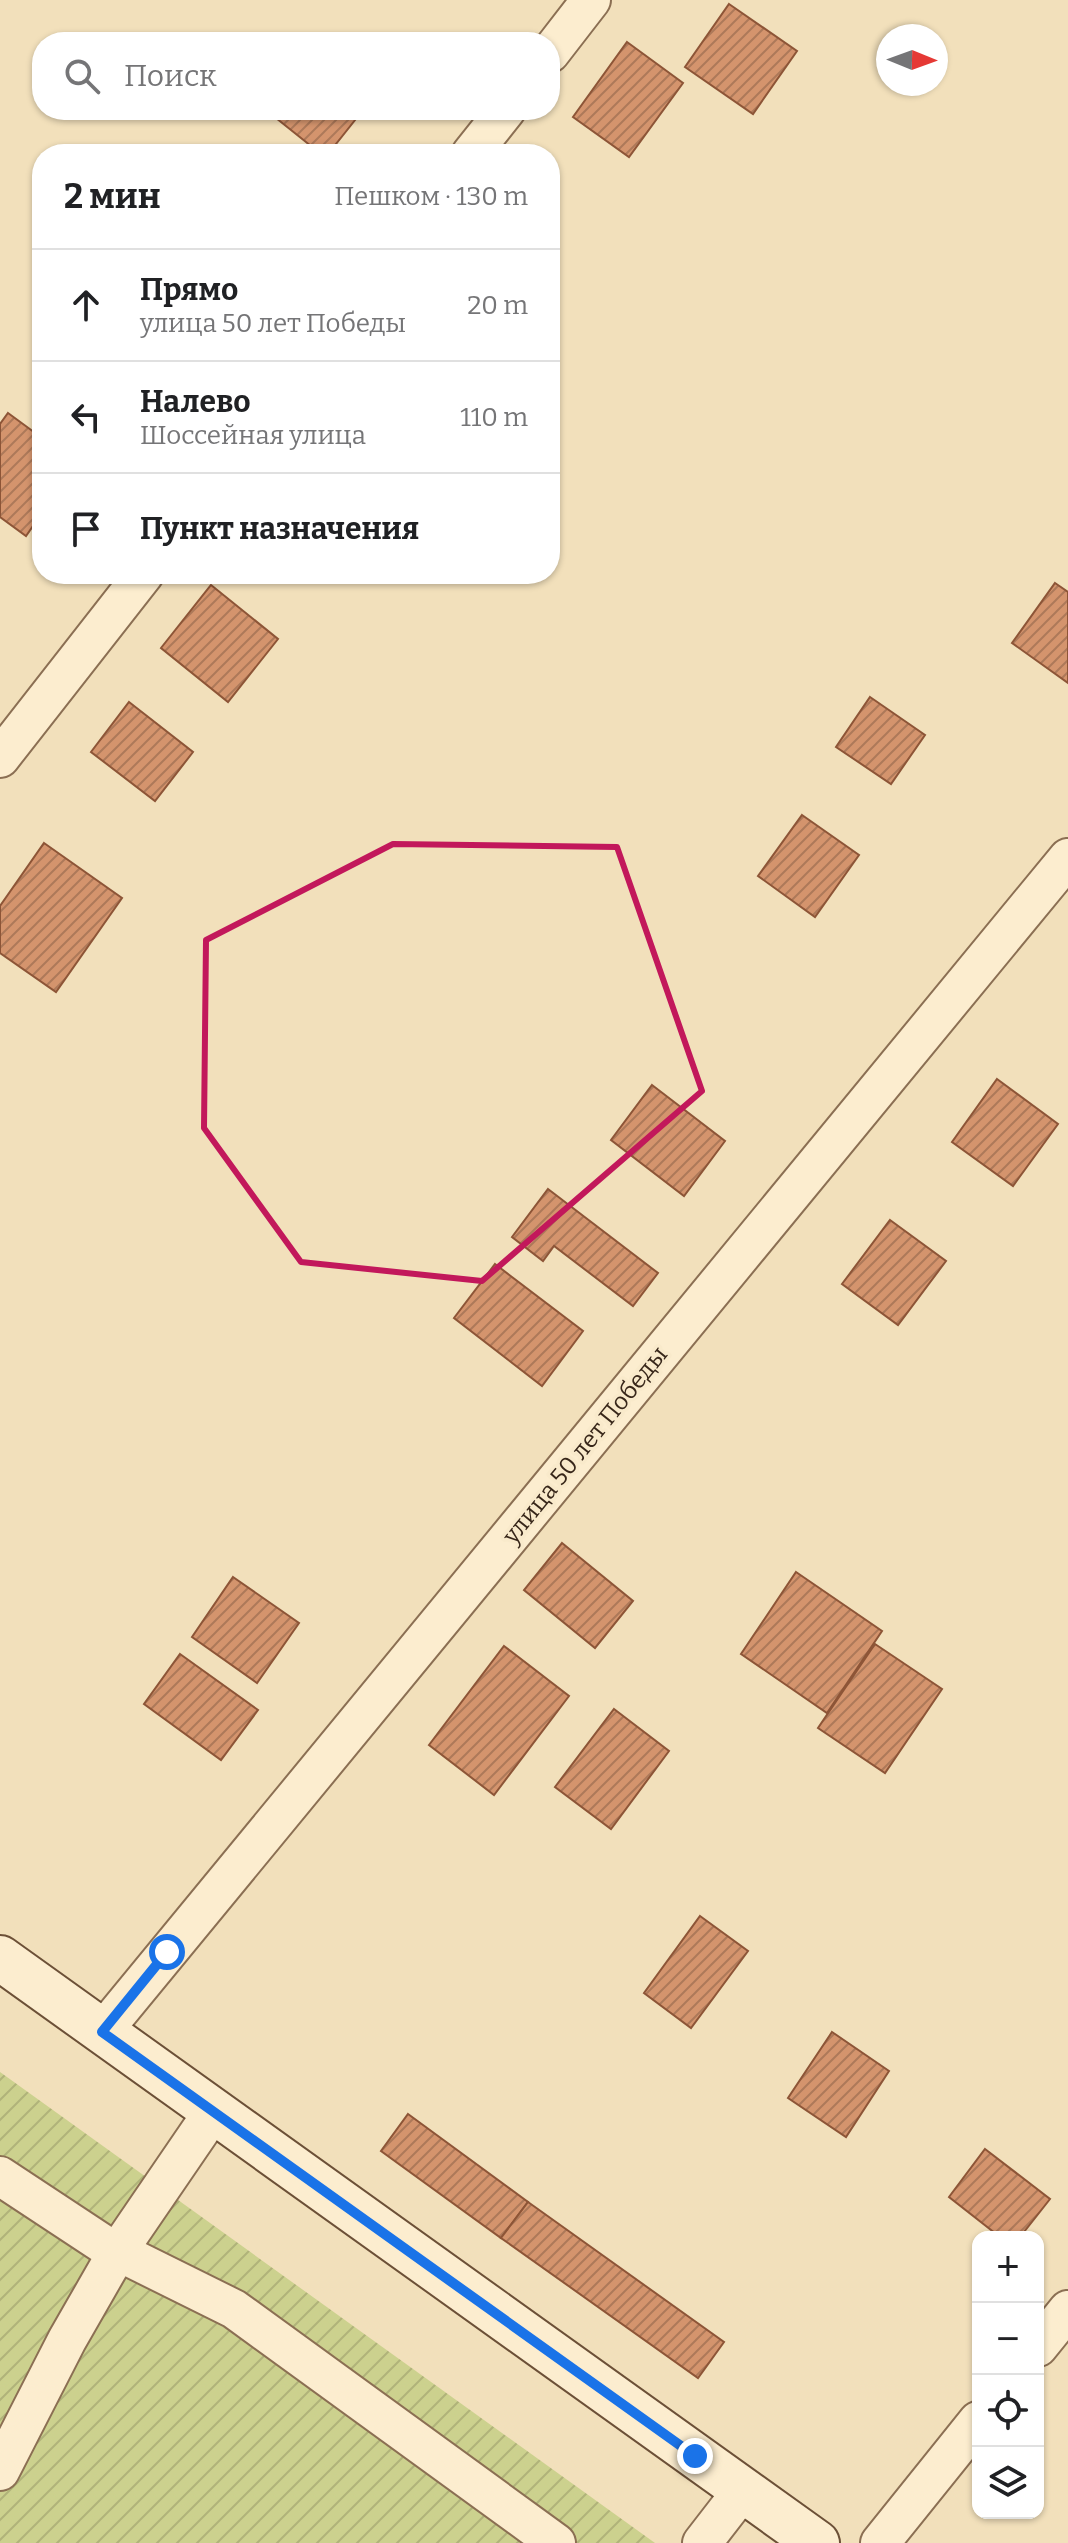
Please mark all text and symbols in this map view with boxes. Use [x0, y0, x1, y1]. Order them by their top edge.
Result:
north arrow [876, 24, 948, 96]
search box [32, 32, 560, 120]
icon: search [60, 54, 104, 98]
text: Поиск [124, 58, 217, 94]
text: 2 мин [64, 176, 161, 217]
text: Пешком · 130 m [334, 181, 528, 212]
text: Прямо [140, 272, 238, 308]
icon: ahead [64, 283, 108, 327]
text: 20 m [467, 290, 528, 321]
text: улица 50 лет Победы [140, 308, 406, 339]
text: Налево [140, 384, 251, 420]
icon: left [64, 395, 108, 439]
text: 110 m [460, 402, 528, 433]
text: Шоссейная улица [140, 420, 366, 451]
icon: arrive [64, 507, 108, 551]
text: Пункт назначения [140, 511, 419, 547]
street label: улица 50 лет Победы [496, 1341, 673, 1550]
route start [149, 1934, 185, 1970]
map controls [972, 2231, 1044, 2519]
button: + [972, 2231, 1044, 2303]
button: − [972, 2303, 1044, 2375]
button: locate [972, 2375, 1044, 2447]
route end [677, 2438, 713, 2474]
button: layers [972, 2447, 1044, 2519]

